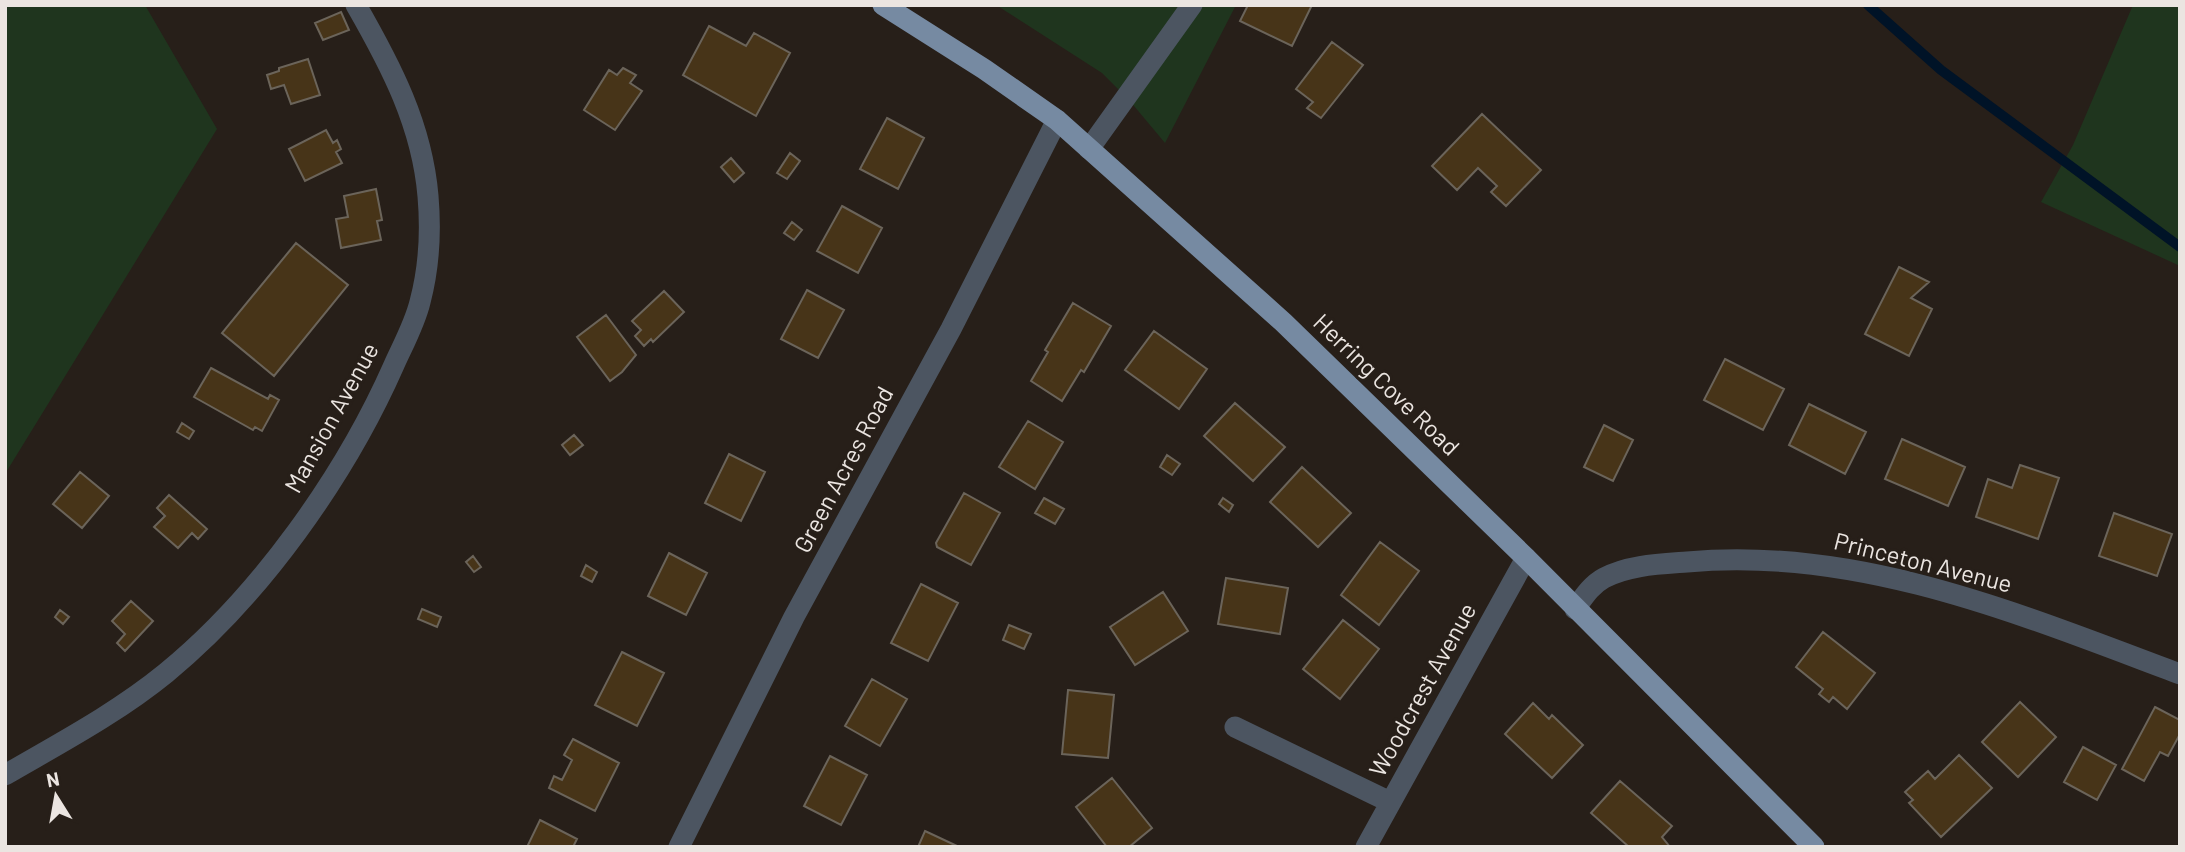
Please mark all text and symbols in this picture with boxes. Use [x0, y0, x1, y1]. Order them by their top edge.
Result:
street label: Herring Cove Road [1308, 307, 1466, 461]
street label: Mansion Avenue [277, 337, 384, 497]
street label: Green Acres Road [787, 381, 899, 557]
street label: Princeton Avenue [1831, 525, 2015, 598]
street label: Woodcrest Avenue [1362, 597, 1481, 781]
north arrow [21, 761, 91, 831]
text: N [44, 766, 61, 791]

